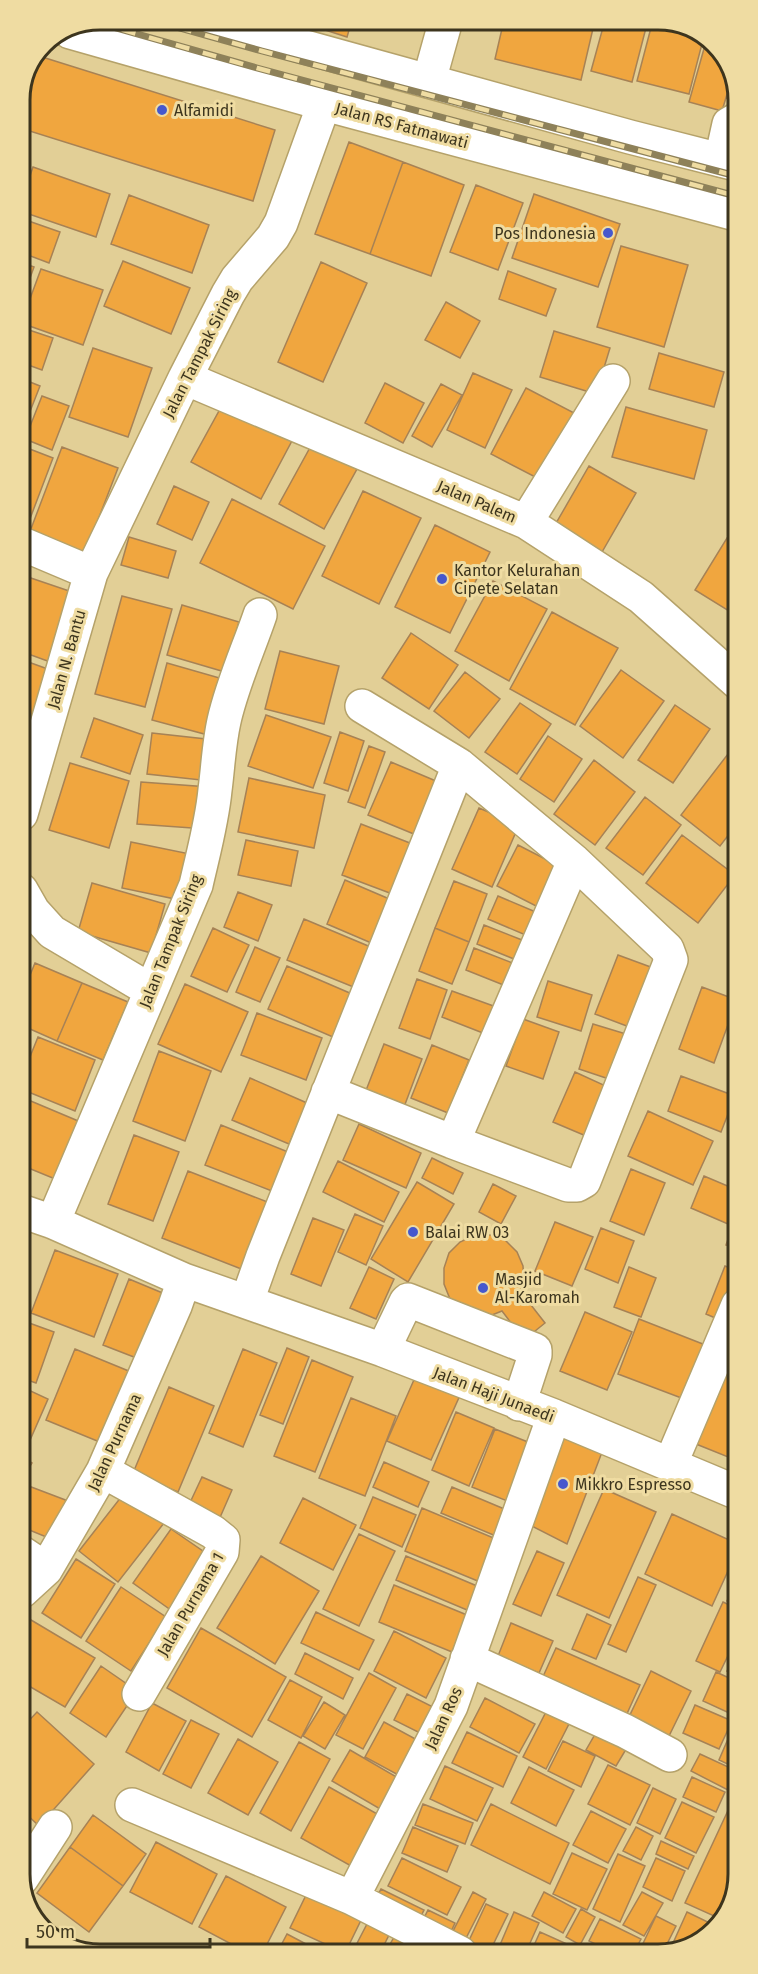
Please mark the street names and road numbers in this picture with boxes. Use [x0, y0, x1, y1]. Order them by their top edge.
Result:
street label: Jalan RS Fatmawati [333, 99, 470, 152]
street label: Jalan Tampak Siring [159, 285, 241, 421]
street label: Jalan Palem [434, 476, 519, 527]
street label: Jalan N. Bantu [43, 607, 90, 711]
street label: Jalan Tampak Siring [135, 871, 206, 1011]
street label: Jalan Haji Junaedi [431, 1363, 557, 1426]
street label: Jalan Purnama [84, 1391, 145, 1494]
street label: Jalan Purnama 1 [153, 1549, 228, 1659]
street label: Jalan Ros [421, 1684, 466, 1752]

